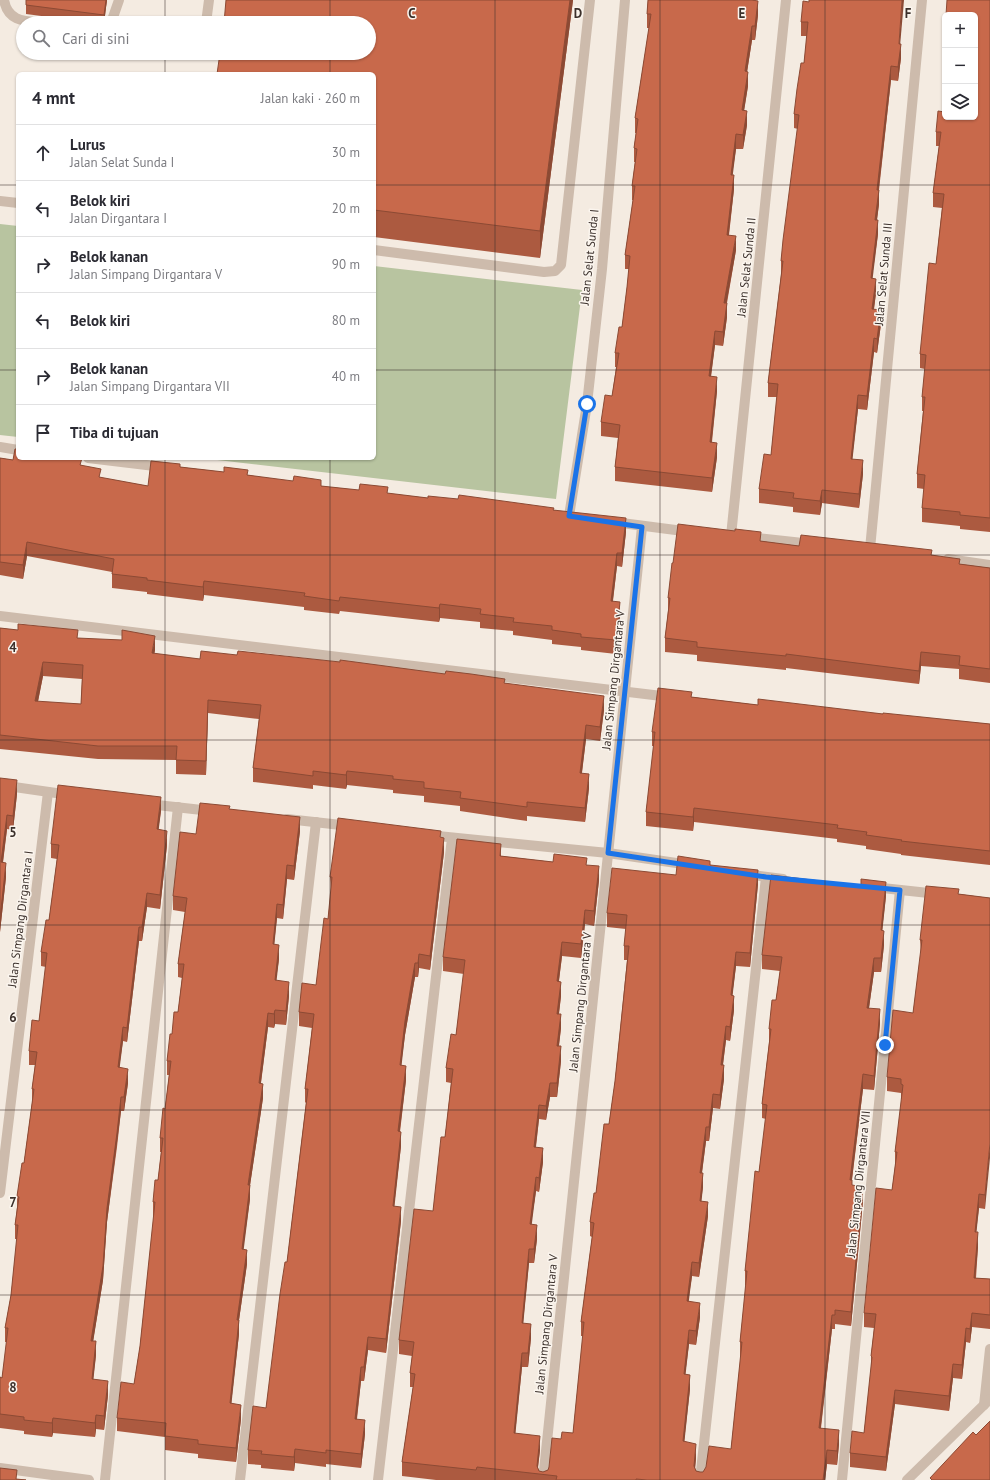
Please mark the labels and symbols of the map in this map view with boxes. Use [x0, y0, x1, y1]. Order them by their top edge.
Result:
text: C [408, 5, 416, 22]
text: D [574, 5, 582, 22]
text: E [739, 5, 746, 22]
text: F [905, 5, 912, 22]
street label: Jalan Selat Sunda I [576, 208, 601, 307]
street label: Jalan Selat Sunda II [733, 217, 759, 318]
street label: Jalan Selat Sunda III [871, 222, 895, 327]
route start [578, 395, 596, 413]
street label: Jalan Simpang Dirgantara V [598, 609, 628, 752]
text: 4 [9, 639, 17, 656]
text: 5 [9, 824, 17, 841]
street label: Jalan Simpang Dirgantara I [4, 850, 36, 989]
street label: Jalan Simpang Dirgantara V [565, 931, 595, 1074]
text: 6 [9, 1009, 17, 1026]
route end [876, 1036, 894, 1054]
street label: Jalan Simpang Dirgantara VII [843, 1110, 873, 1259]
text: 7 [9, 1194, 17, 1211]
street label: Jalan Simpang Dirgantara V [531, 1253, 561, 1396]
text: 8 [9, 1379, 17, 1396]

